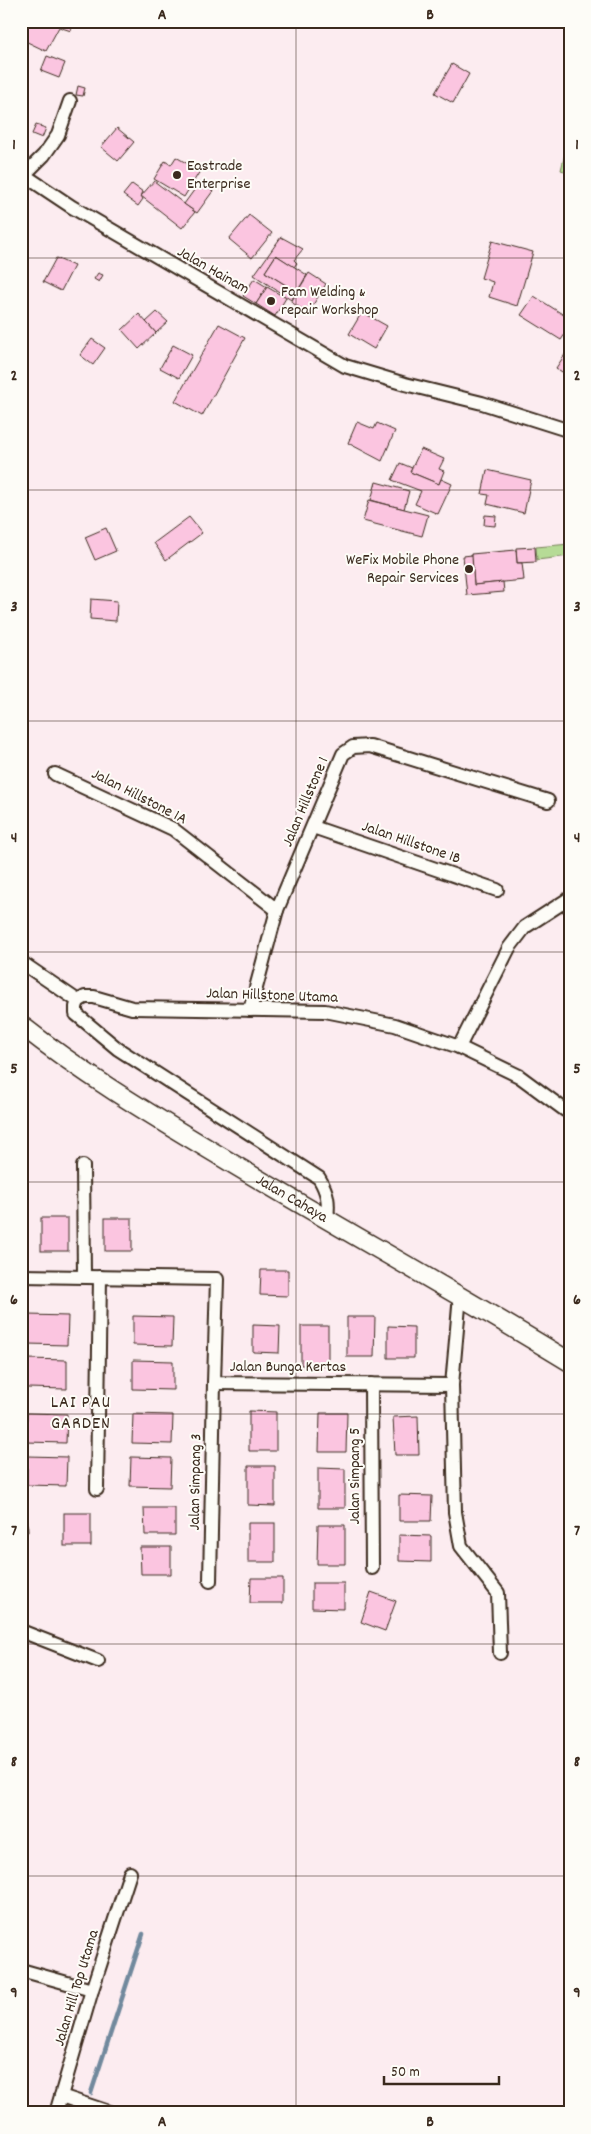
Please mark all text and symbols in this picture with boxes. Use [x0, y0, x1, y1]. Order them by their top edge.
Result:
text: A [158, 4, 167, 27]
text: B [426, 4, 434, 27]
text: 1 [12, 134, 16, 157]
text: 1 [575, 134, 579, 157]
place label: Eastrade Enterprise [187, 155, 251, 196]
marker: Eastrade Enterprise [171, 169, 183, 181]
street label: Jalan Hainam [173, 241, 253, 301]
place label: Fam Welding & repair Workshop [281, 281, 379, 322]
marker: Fam Welding & repair Workshop [265, 295, 277, 307]
text: 2 [11, 365, 18, 388]
text: 2 [574, 365, 581, 388]
place label: WeFix Mobile Phone Repair Services [346, 549, 459, 590]
marker: WeFix Mobile Phone Repair Services [463, 563, 475, 575]
text: 3 [10, 596, 18, 619]
text: 3 [573, 596, 581, 619]
street label: Jalan Hillstone 1 [277, 753, 335, 851]
street label: Jalan Hillstone 1A [87, 763, 191, 831]
street label: Jalan Hillstone 1B [358, 815, 464, 871]
text: 4 [11, 827, 17, 850]
text: 4 [574, 827, 580, 850]
street label: Jalan Hillstone Utama [206, 982, 339, 1010]
text: 5 [10, 1058, 18, 1081]
text: 5 [573, 1058, 581, 1081]
street label: Jalan Cahaya [251, 1169, 333, 1229]
text: 6 [10, 1289, 18, 1312]
text: 6 [573, 1289, 581, 1312]
street label: Jalan Bunga Kertas [230, 1356, 346, 1379]
district label: LAI PAU GARDEN [51, 1391, 111, 1437]
street label: Jalan Simpang 5 [344, 1427, 367, 1525]
street label: Jalan Simpang 3 [184, 1433, 208, 1531]
text: 7 [11, 1520, 17, 1543]
text: 7 [574, 1520, 580, 1543]
text: 8 [11, 1751, 18, 1774]
text: 8 [574, 1751, 581, 1774]
street label: Jalan Hill Top Utama [48, 1926, 106, 2049]
text: 9 [10, 1982, 18, 2005]
text: 9 [573, 1982, 581, 2005]
scale bar [384, 2054, 498, 2086]
text: 50 m [391, 2062, 420, 2084]
text: A [158, 2111, 167, 2134]
text: B [426, 2111, 434, 2134]

